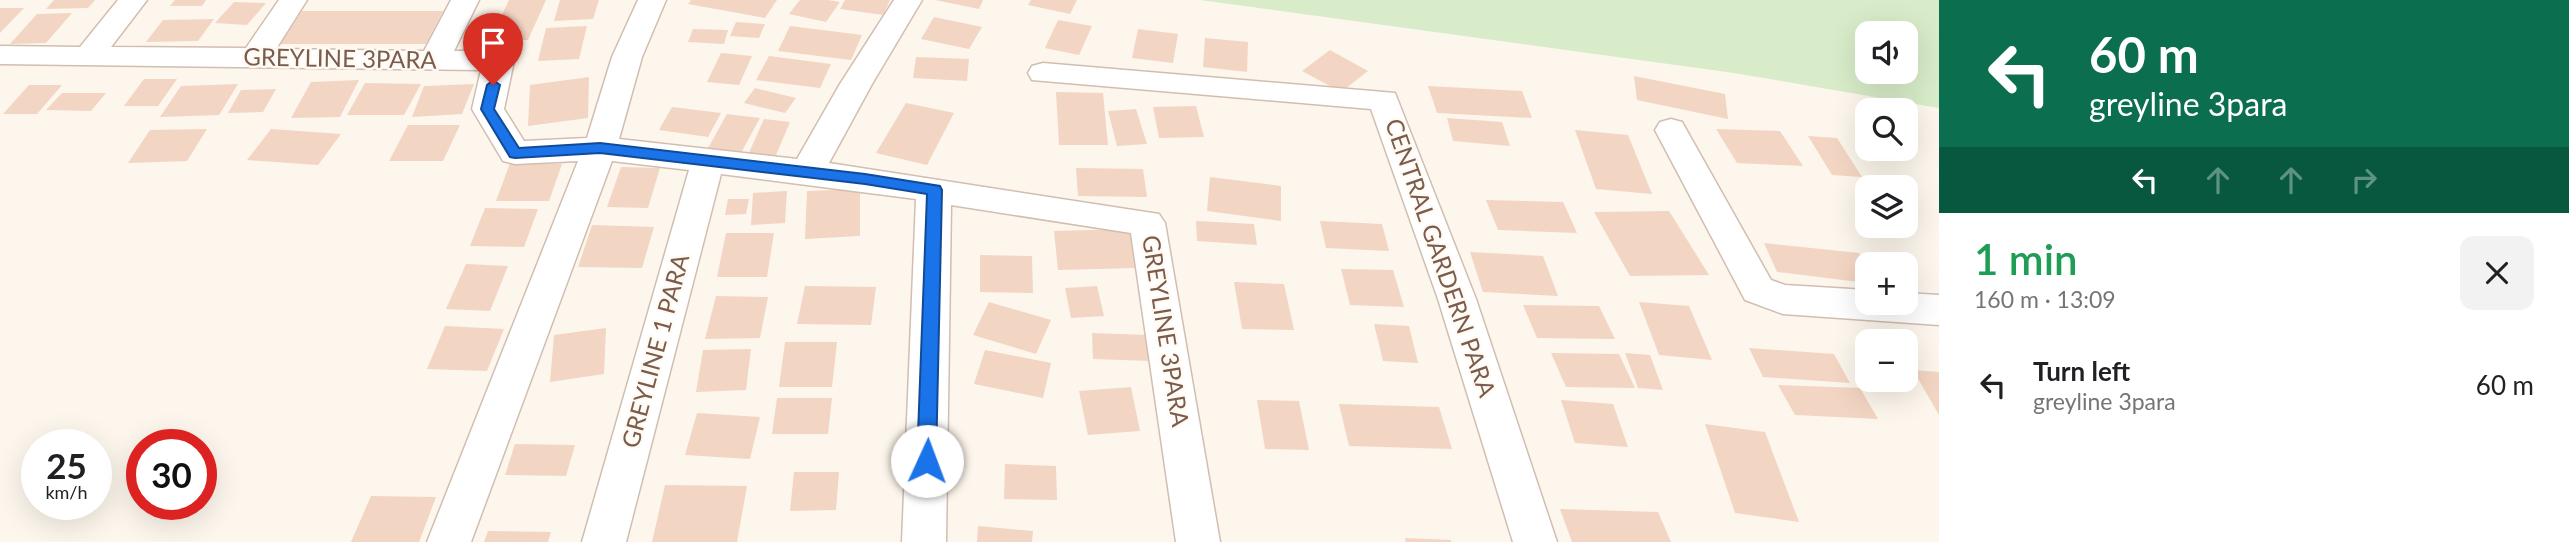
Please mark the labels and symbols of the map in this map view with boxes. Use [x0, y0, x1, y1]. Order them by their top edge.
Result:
pin [463, 13, 523, 85]
street label: GREYLINE 3PARA [243, 41, 438, 74]
street label: CENTRAL GARDERN PARA [1380, 115, 1503, 401]
street label: GREYLINE 3PARA [1137, 233, 1196, 429]
street label: GREYLINE 1 PARA [615, 250, 695, 451]
position arrow [890, 424, 964, 498]
speed limit sign: 30 [126, 429, 217, 520]

